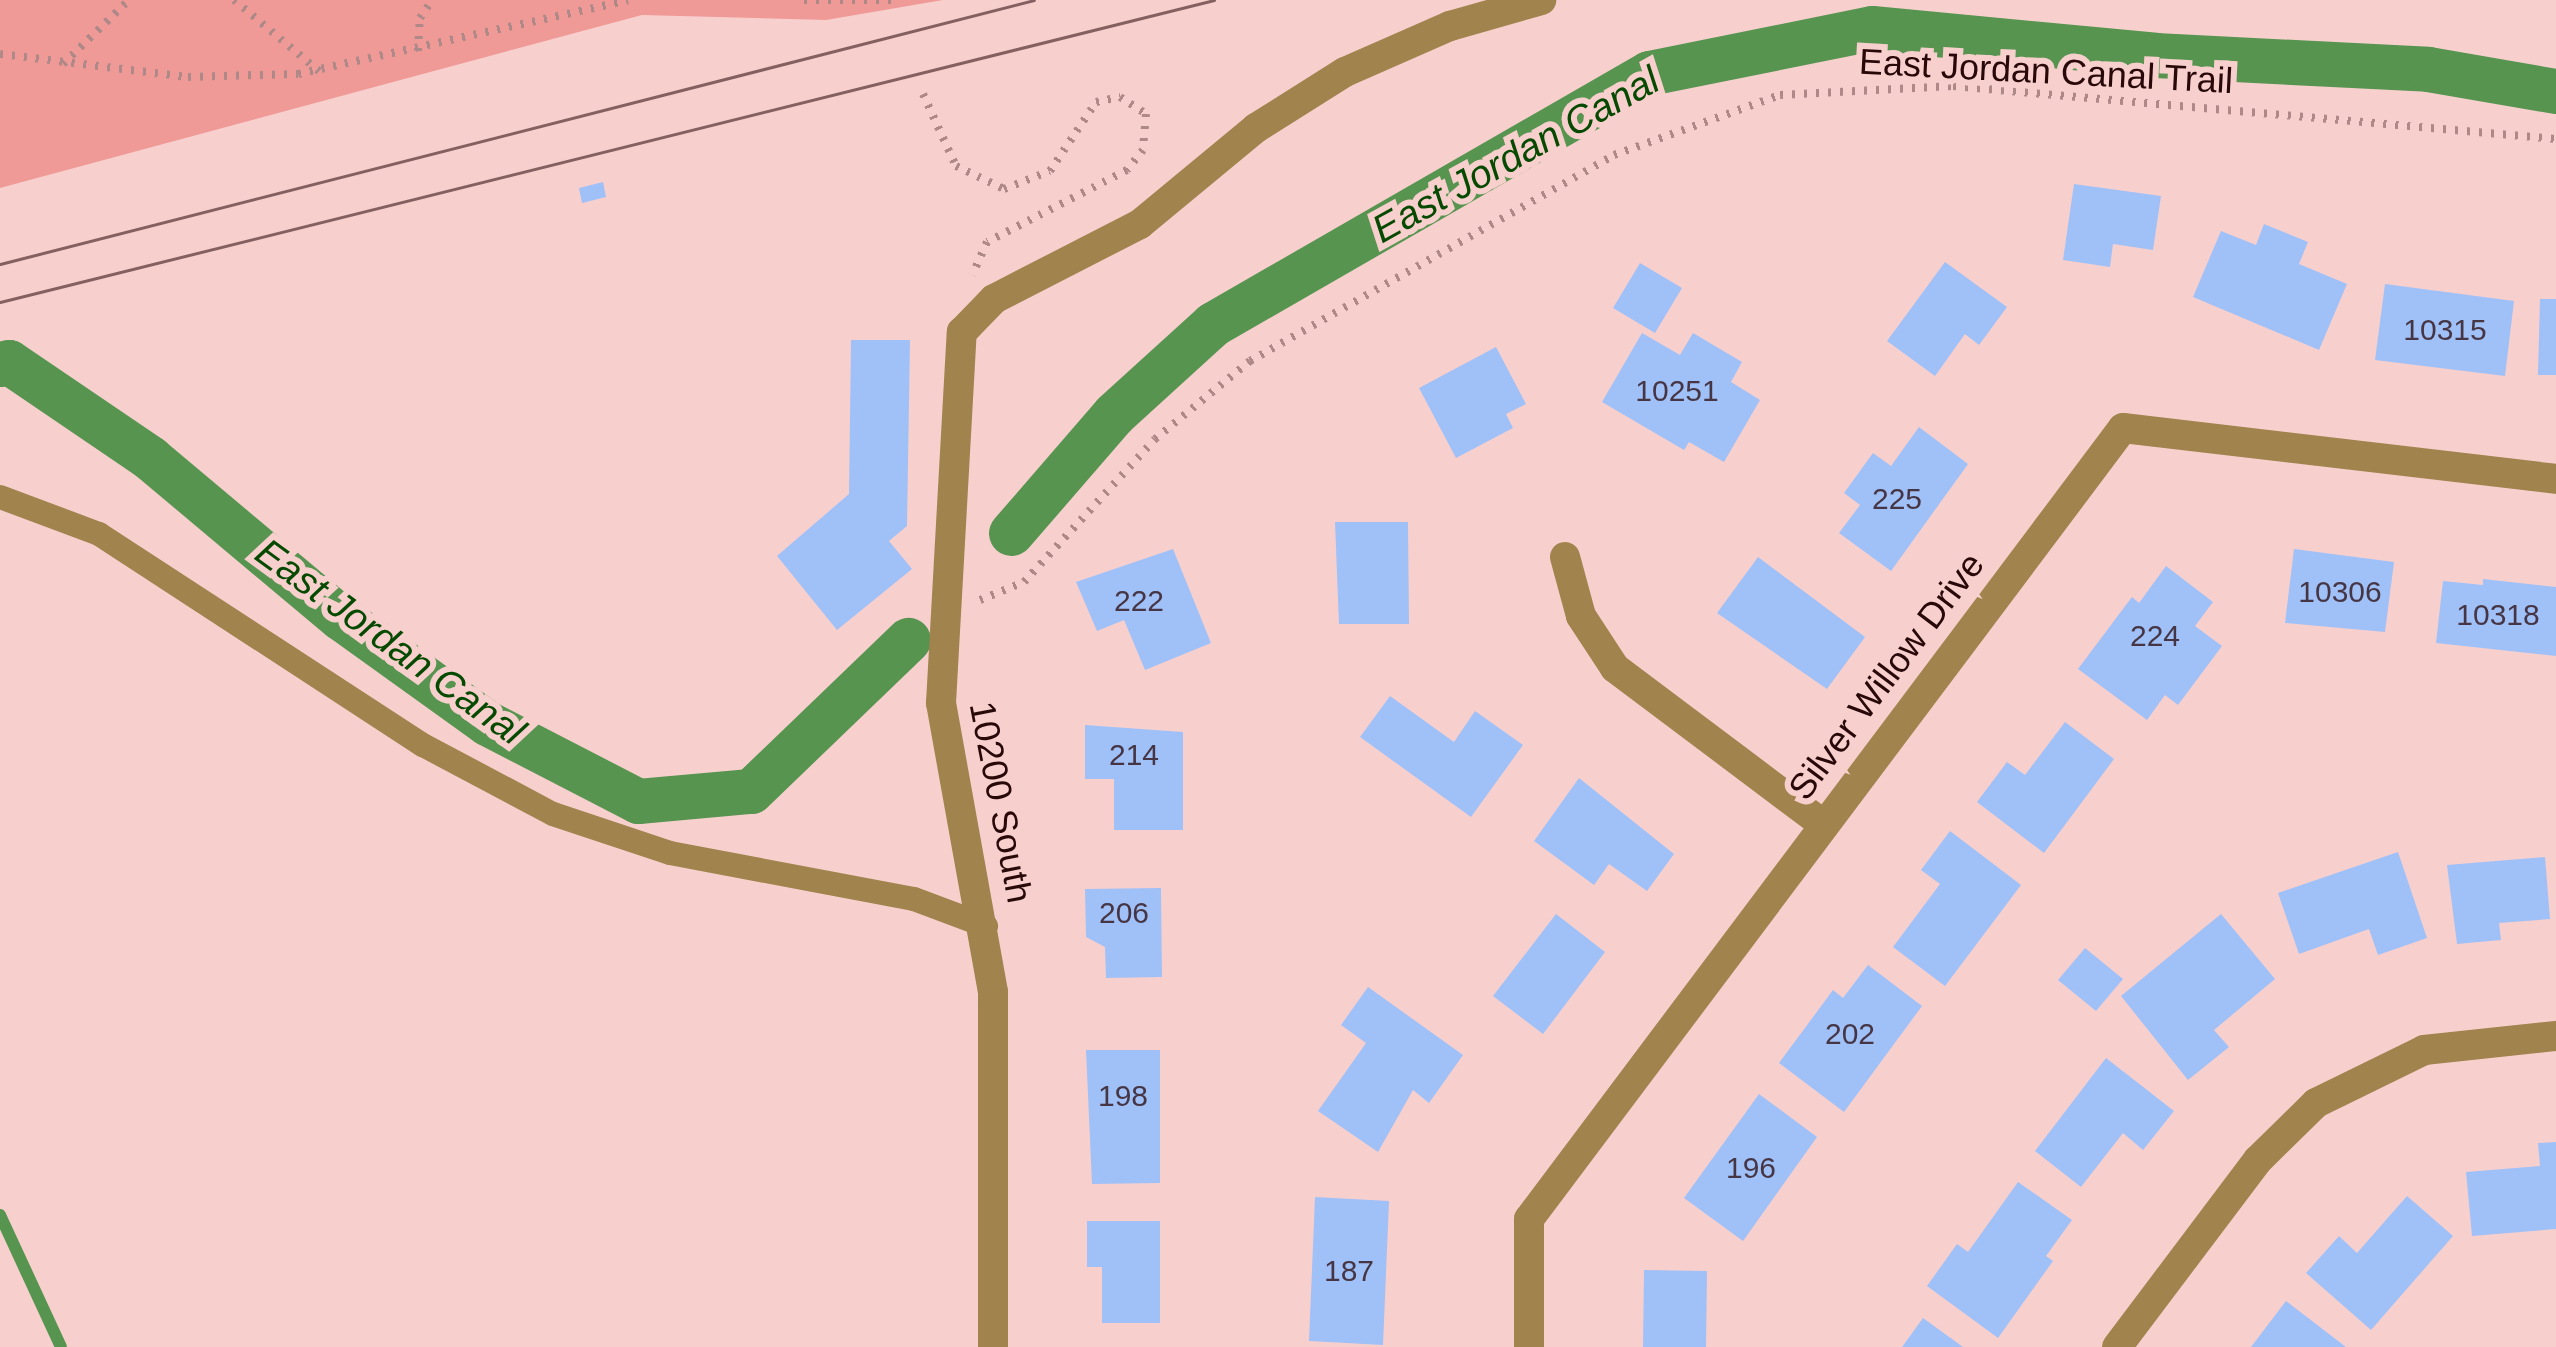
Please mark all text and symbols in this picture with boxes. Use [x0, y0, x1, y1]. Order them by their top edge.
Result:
street label: East Jordan Canal Trail [1858, 40, 2234, 102]
water label: East Jordan Canal [1364, 57, 1668, 253]
house number: 10315 [2403, 312, 2487, 348]
house number: 10251 [1635, 373, 1719, 409]
house number: 225 [1872, 481, 1922, 517]
water label: East Jordan Canal [246, 529, 534, 755]
street label: Silver Willow Drive [1779, 544, 1993, 808]
house number: 10306 [2298, 574, 2382, 610]
house number: 222 [1114, 583, 1164, 619]
house number: 10318 [2456, 597, 2540, 633]
house number: 224 [2130, 618, 2180, 654]
street label: 10200 South [960, 698, 1042, 906]
house number: 214 [1109, 737, 1159, 773]
house number: 206 [1099, 895, 1149, 931]
house number: 202 [1825, 1016, 1875, 1052]
house number: 198 [1098, 1078, 1148, 1114]
house number: 196 [1726, 1150, 1776, 1186]
house number: 187 [1324, 1253, 1374, 1289]

